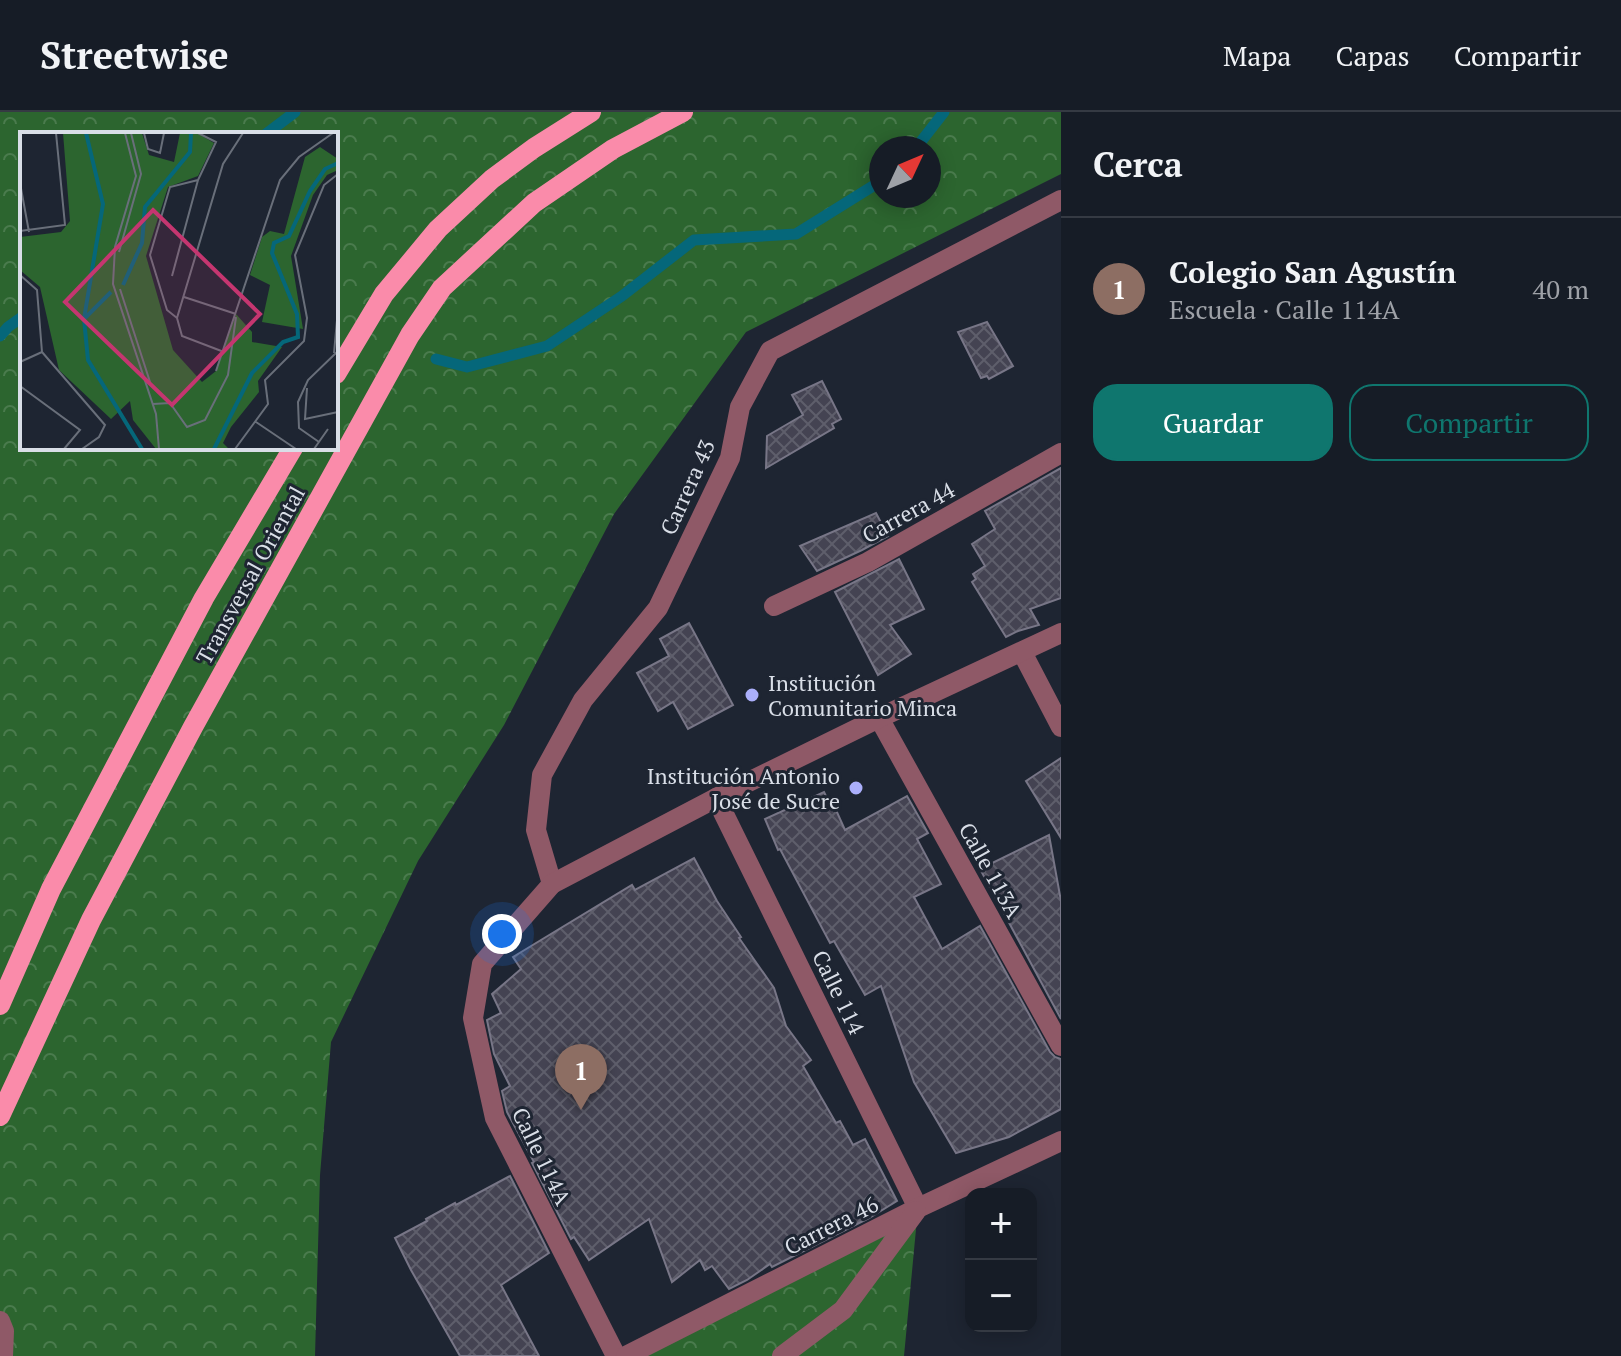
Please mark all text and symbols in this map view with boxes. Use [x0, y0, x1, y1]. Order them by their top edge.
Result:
text: Streetwise [40, 30, 229, 80]
text: Mapa [1223, 37, 1291, 74]
text: Capas [1335, 37, 1410, 74]
text: Compartir [1454, 37, 1581, 74]
inset map [20, 132, 338, 450]
north arrow [869, 136, 941, 208]
text: Cerca [1093, 142, 1183, 187]
text: Colegio San Agustín [1169, 252, 1456, 292]
text: 1 [1112, 272, 1126, 306]
text: 40 m [1533, 272, 1589, 306]
text: Escuela · Calle 114A [1169, 292, 1400, 326]
button: Guardar [1093, 384, 1333, 461]
button: Compartir [1349, 384, 1589, 461]
street label: Carrera 43 [653, 435, 721, 539]
street label: Carrera 44 [857, 475, 960, 549]
street label: Transversal Oriental [189, 481, 311, 669]
place label: Institución Comunitario Minca [768, 668, 957, 722]
marker: Institución Comunitario Minca [743, 686, 761, 704]
place label: Institución Antonio José de Sucre [647, 761, 840, 815]
marker: Institución Antonio José de Sucre [847, 779, 865, 797]
street label: Calle 113A [953, 817, 1030, 924]
your location [482, 914, 522, 954]
street label: Calle 114 [806, 945, 872, 1039]
pin: 1 [555, 1044, 607, 1110]
street label: Calle 114A [506, 1102, 579, 1210]
map controls [965, 1188, 1037, 1332]
button: + [965, 1188, 1037, 1260]
street label: Carrera 46 [779, 1189, 883, 1261]
button: − [965, 1260, 1037, 1332]

